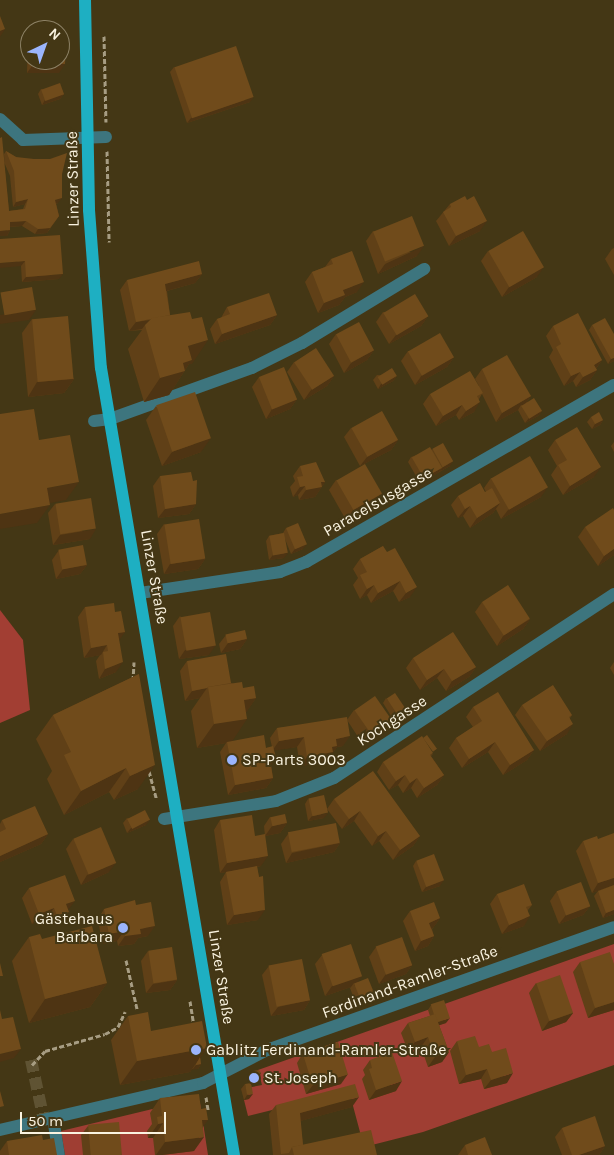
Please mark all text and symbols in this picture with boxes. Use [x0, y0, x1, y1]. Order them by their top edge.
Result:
north arrow [20, 20, 70, 70]
text: N [45, 25, 64, 44]
street label: Linzer Straße [63, 131, 83, 227]
street label: Paracelsusgasse [320, 463, 436, 541]
street label: Linzer Straße [136, 528, 172, 626]
street label: Kochgasse [354, 691, 430, 751]
place label: SP-Parts 3003 [242, 750, 346, 770]
marker: SP-Parts 3003 [226, 754, 238, 766]
place label: Gästehaus Barbara [35, 909, 113, 947]
marker: Gästehaus Barbara [117, 922, 129, 934]
street label: Linzer Straße [204, 928, 238, 1026]
street label: Ferdinand-Ramler-Straße [320, 941, 500, 1023]
place label: Gablitz Ferdinand-Ramler-Straße [206, 1040, 447, 1060]
marker: Gablitz Ferdinand-Ramler-Straße [190, 1044, 202, 1056]
place label: St. Joseph [264, 1068, 337, 1088]
marker: St. Joseph [248, 1072, 260, 1084]
scale bar [22, 1102, 169, 1134]
text: 50 m [28, 1112, 63, 1130]

